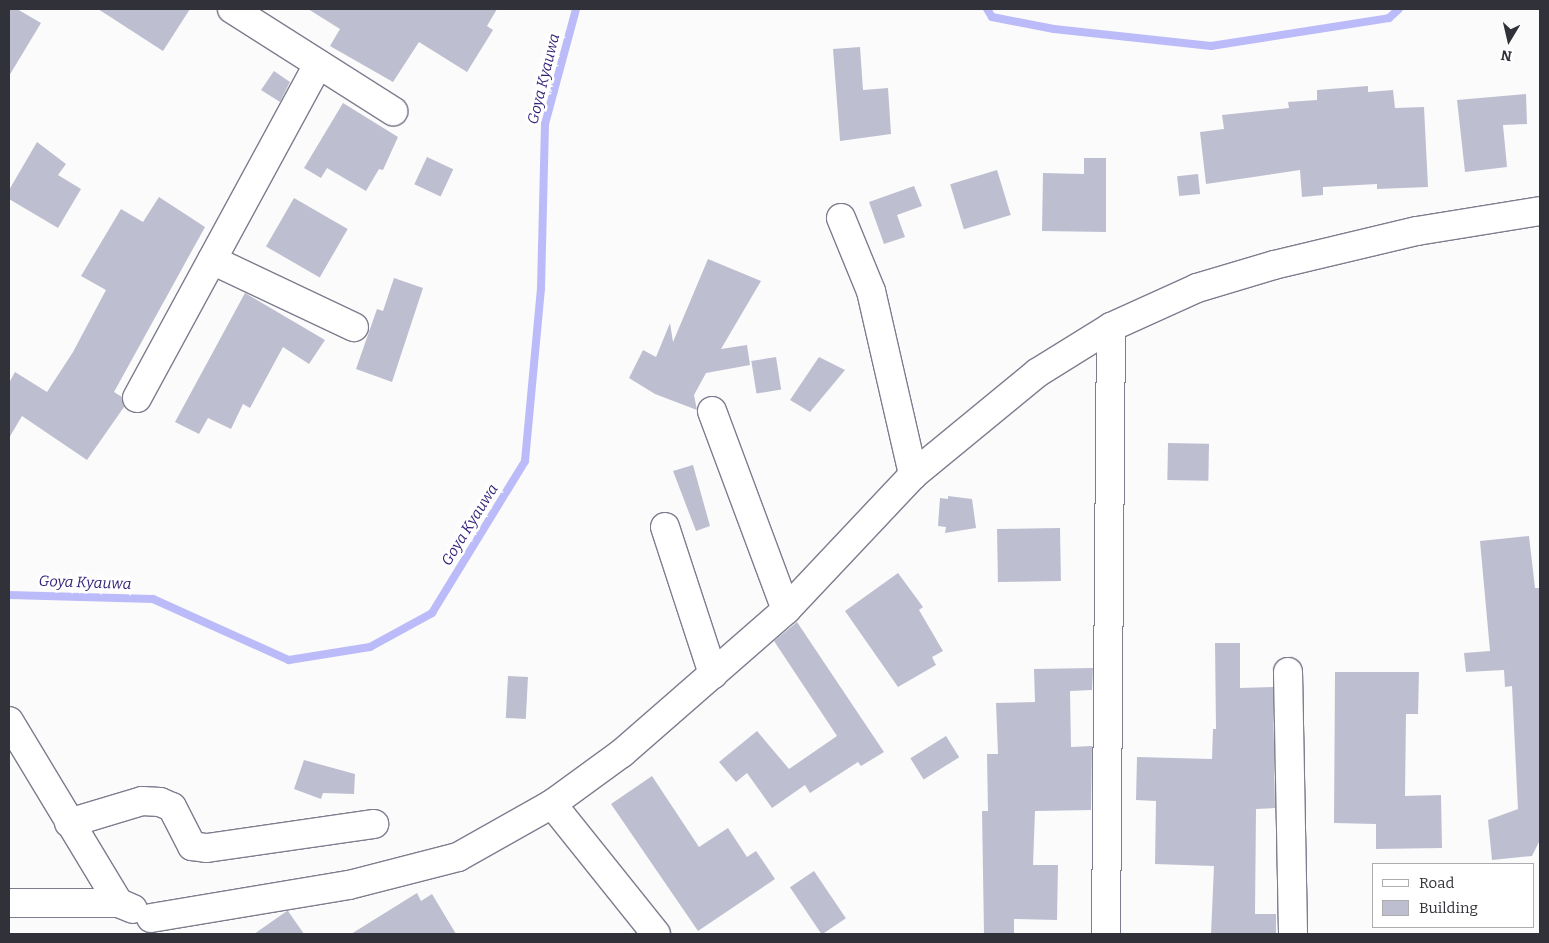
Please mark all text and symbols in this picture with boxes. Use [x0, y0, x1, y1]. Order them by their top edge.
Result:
north arrow [1484, 15, 1534, 65]
water label: Goya Kyauwa [524, 32, 564, 126]
text: N [1500, 46, 1513, 65]
water label: Goya Kyauwa [438, 481, 502, 569]
water label: Goya Kyauwa [38, 572, 132, 594]
legend [1372, 863, 1534, 928]
text: Road [1419, 874, 1454, 892]
text: Building [1419, 899, 1478, 917]

